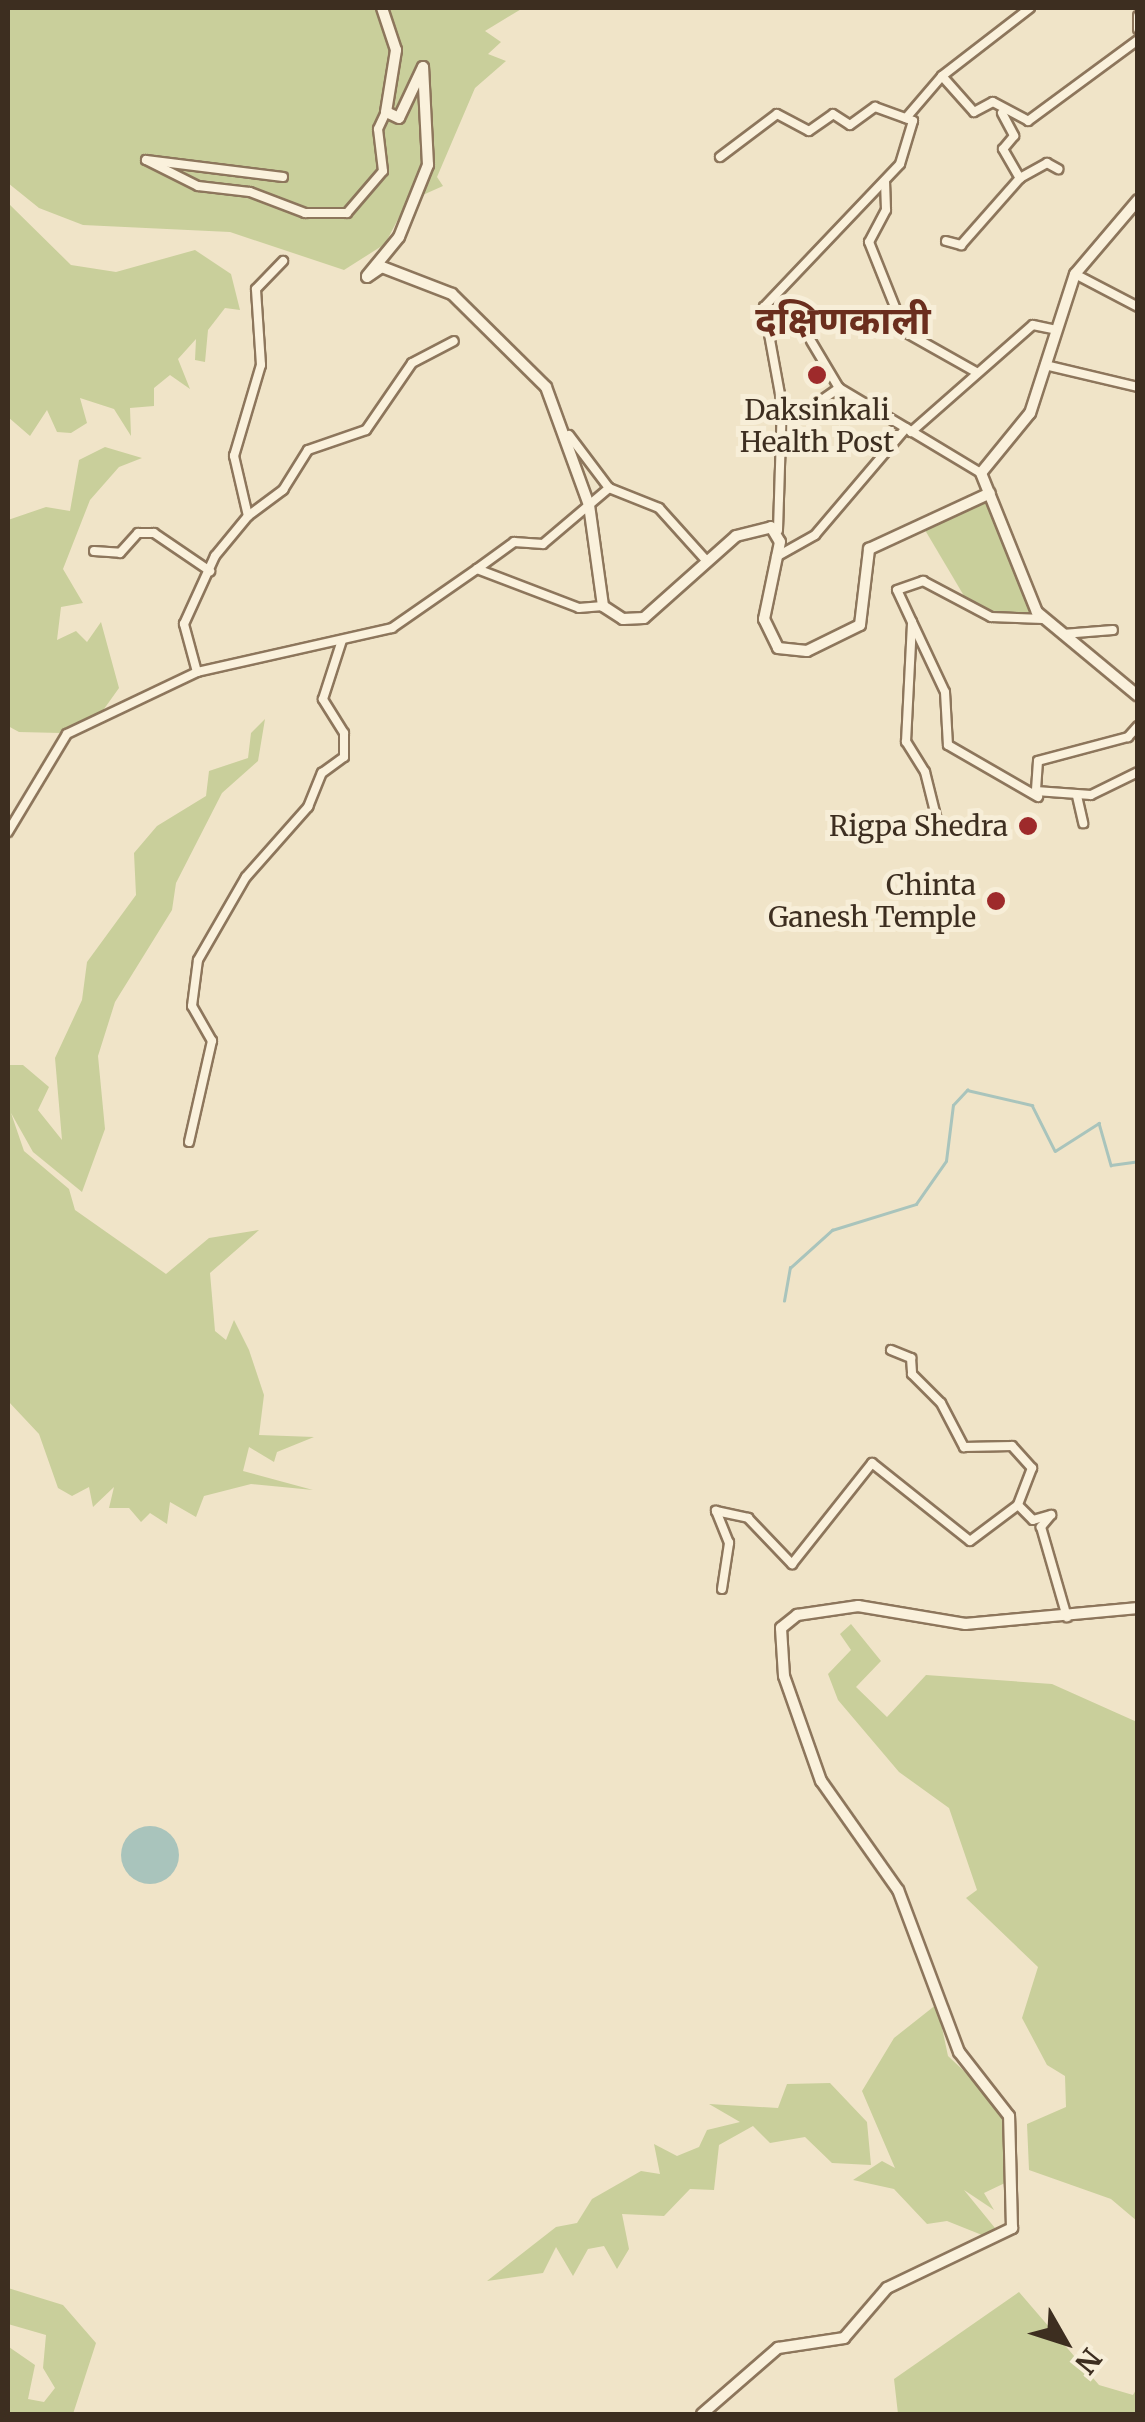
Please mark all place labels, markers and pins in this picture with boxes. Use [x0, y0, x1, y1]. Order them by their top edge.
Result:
marker: Daksinkali Health Post [804, 362, 830, 388]
place label: Daksinkali Health Post [740, 393, 894, 459]
place label: Rigpa Shedra [829, 809, 1008, 843]
marker: Rigpa Shedra [1017, 815, 1039, 837]
place label: Chinta Ganesh Temple [768, 868, 976, 934]
marker: Chinta Ganesh Temple [985, 890, 1007, 912]

